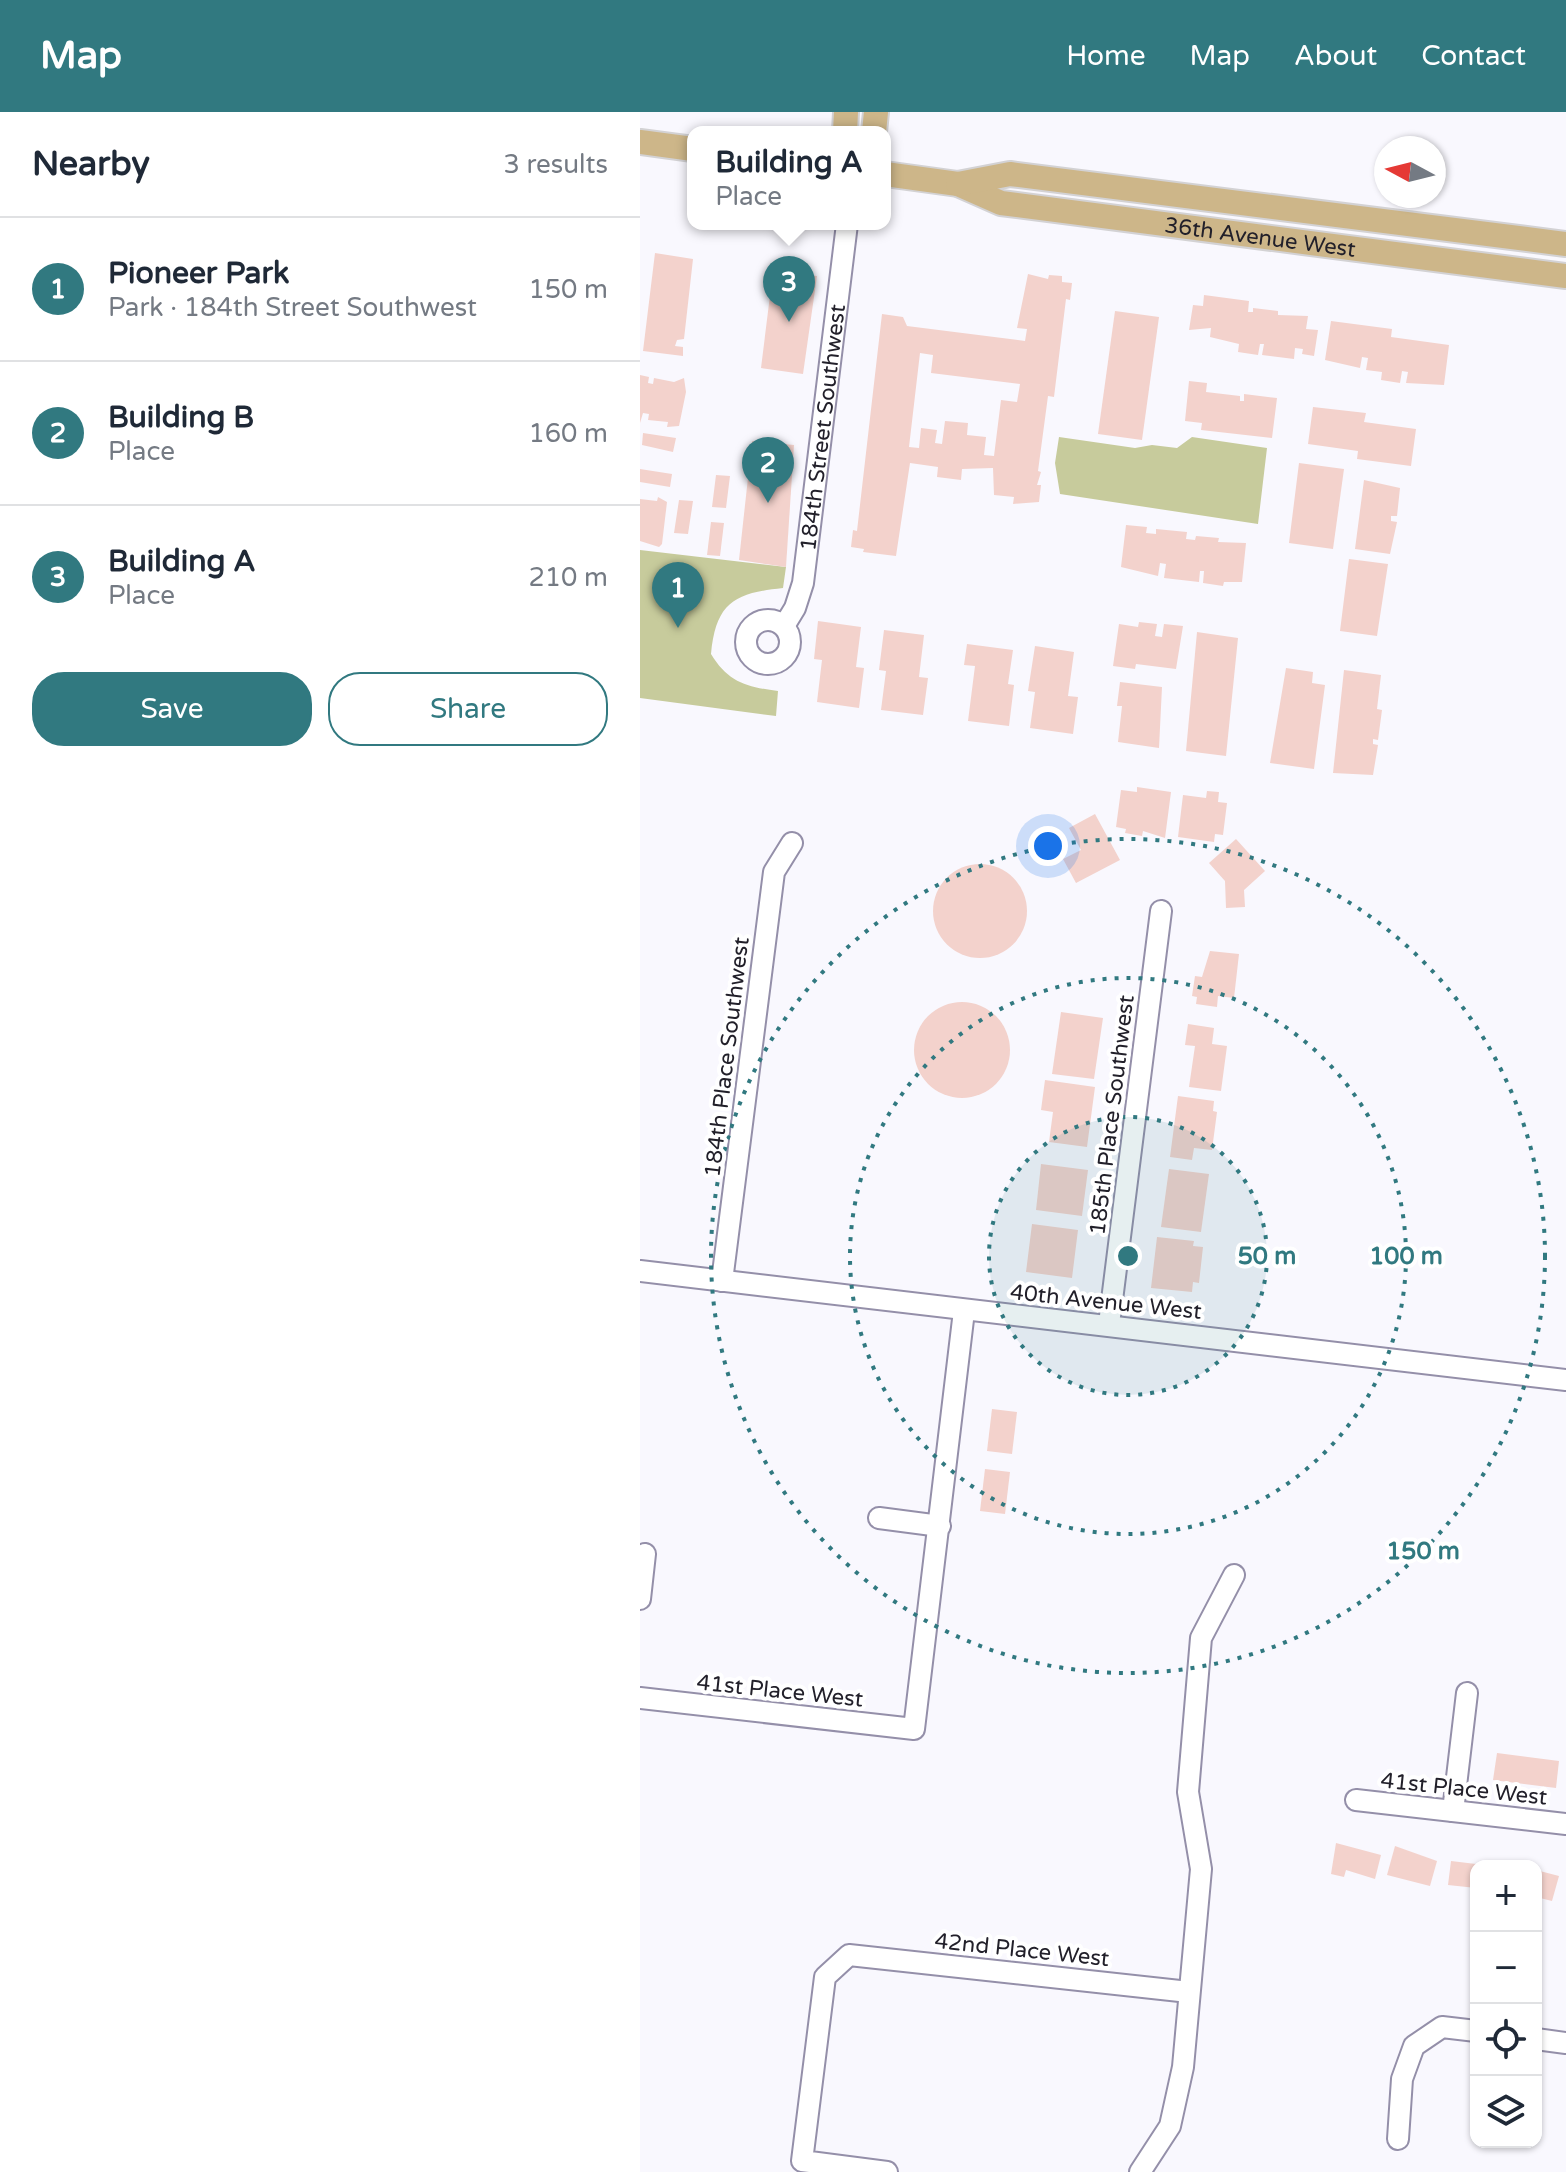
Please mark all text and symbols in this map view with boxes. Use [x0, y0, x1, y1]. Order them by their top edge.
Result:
text: Map [40, 33, 122, 79]
text: Home [1066, 39, 1146, 73]
text: Map [1190, 39, 1250, 73]
text: About [1294, 39, 1377, 73]
text: Contact [1421, 39, 1526, 73]
popup [687, 126, 891, 230]
north arrow [1374, 136, 1446, 208]
text: Nearby [32, 144, 150, 185]
text: Building A [715, 144, 863, 181]
text: 3 results [503, 149, 608, 180]
text: Place [715, 181, 782, 212]
street label: 36th Avenue West [1163, 212, 1357, 263]
text: Pioneer Park [108, 255, 289, 292]
pin: 3 [763, 256, 815, 322]
text: 1 [50, 274, 66, 305]
text: 150 m [528, 274, 608, 305]
text: Park · 184th Street Southwest [108, 292, 477, 323]
street label: 184th Street Southwest [795, 303, 851, 552]
text: Building B [108, 399, 254, 436]
text: 2 [50, 418, 66, 449]
text: 160 m [528, 418, 608, 449]
text: Place [108, 436, 175, 467]
pin: 2 [742, 437, 794, 503]
text: Building A [108, 543, 256, 580]
text: 3 [50, 562, 66, 593]
text: 210 m [528, 562, 608, 593]
pin: 1 [652, 562, 704, 628]
text: Place [108, 580, 175, 611]
button: Save [32, 672, 312, 746]
button: Share [328, 672, 608, 746]
your location [1028, 826, 1068, 866]
street label: 184th Place Southwest [699, 936, 755, 1179]
street label: 185th Place Southwest [1084, 994, 1140, 1237]
centre of rings [1114, 1242, 1142, 1270]
text: 50 m [1238, 1242, 1296, 1271]
text: 100 m [1369, 1242, 1443, 1271]
street label: 40th Avenue West [1009, 1279, 1203, 1325]
text: 150 m [1386, 1537, 1460, 1566]
street label: 41st Place West [695, 1669, 864, 1713]
street label: 41st Place West [1379, 1767, 1548, 1811]
map controls [1470, 1860, 1542, 2148]
button: + [1470, 1860, 1542, 1932]
street label: 42nd Place West [933, 1928, 1111, 1972]
button: − [1470, 1932, 1542, 2004]
button: locate [1470, 2004, 1542, 2076]
button: layers [1470, 2076, 1542, 2148]

